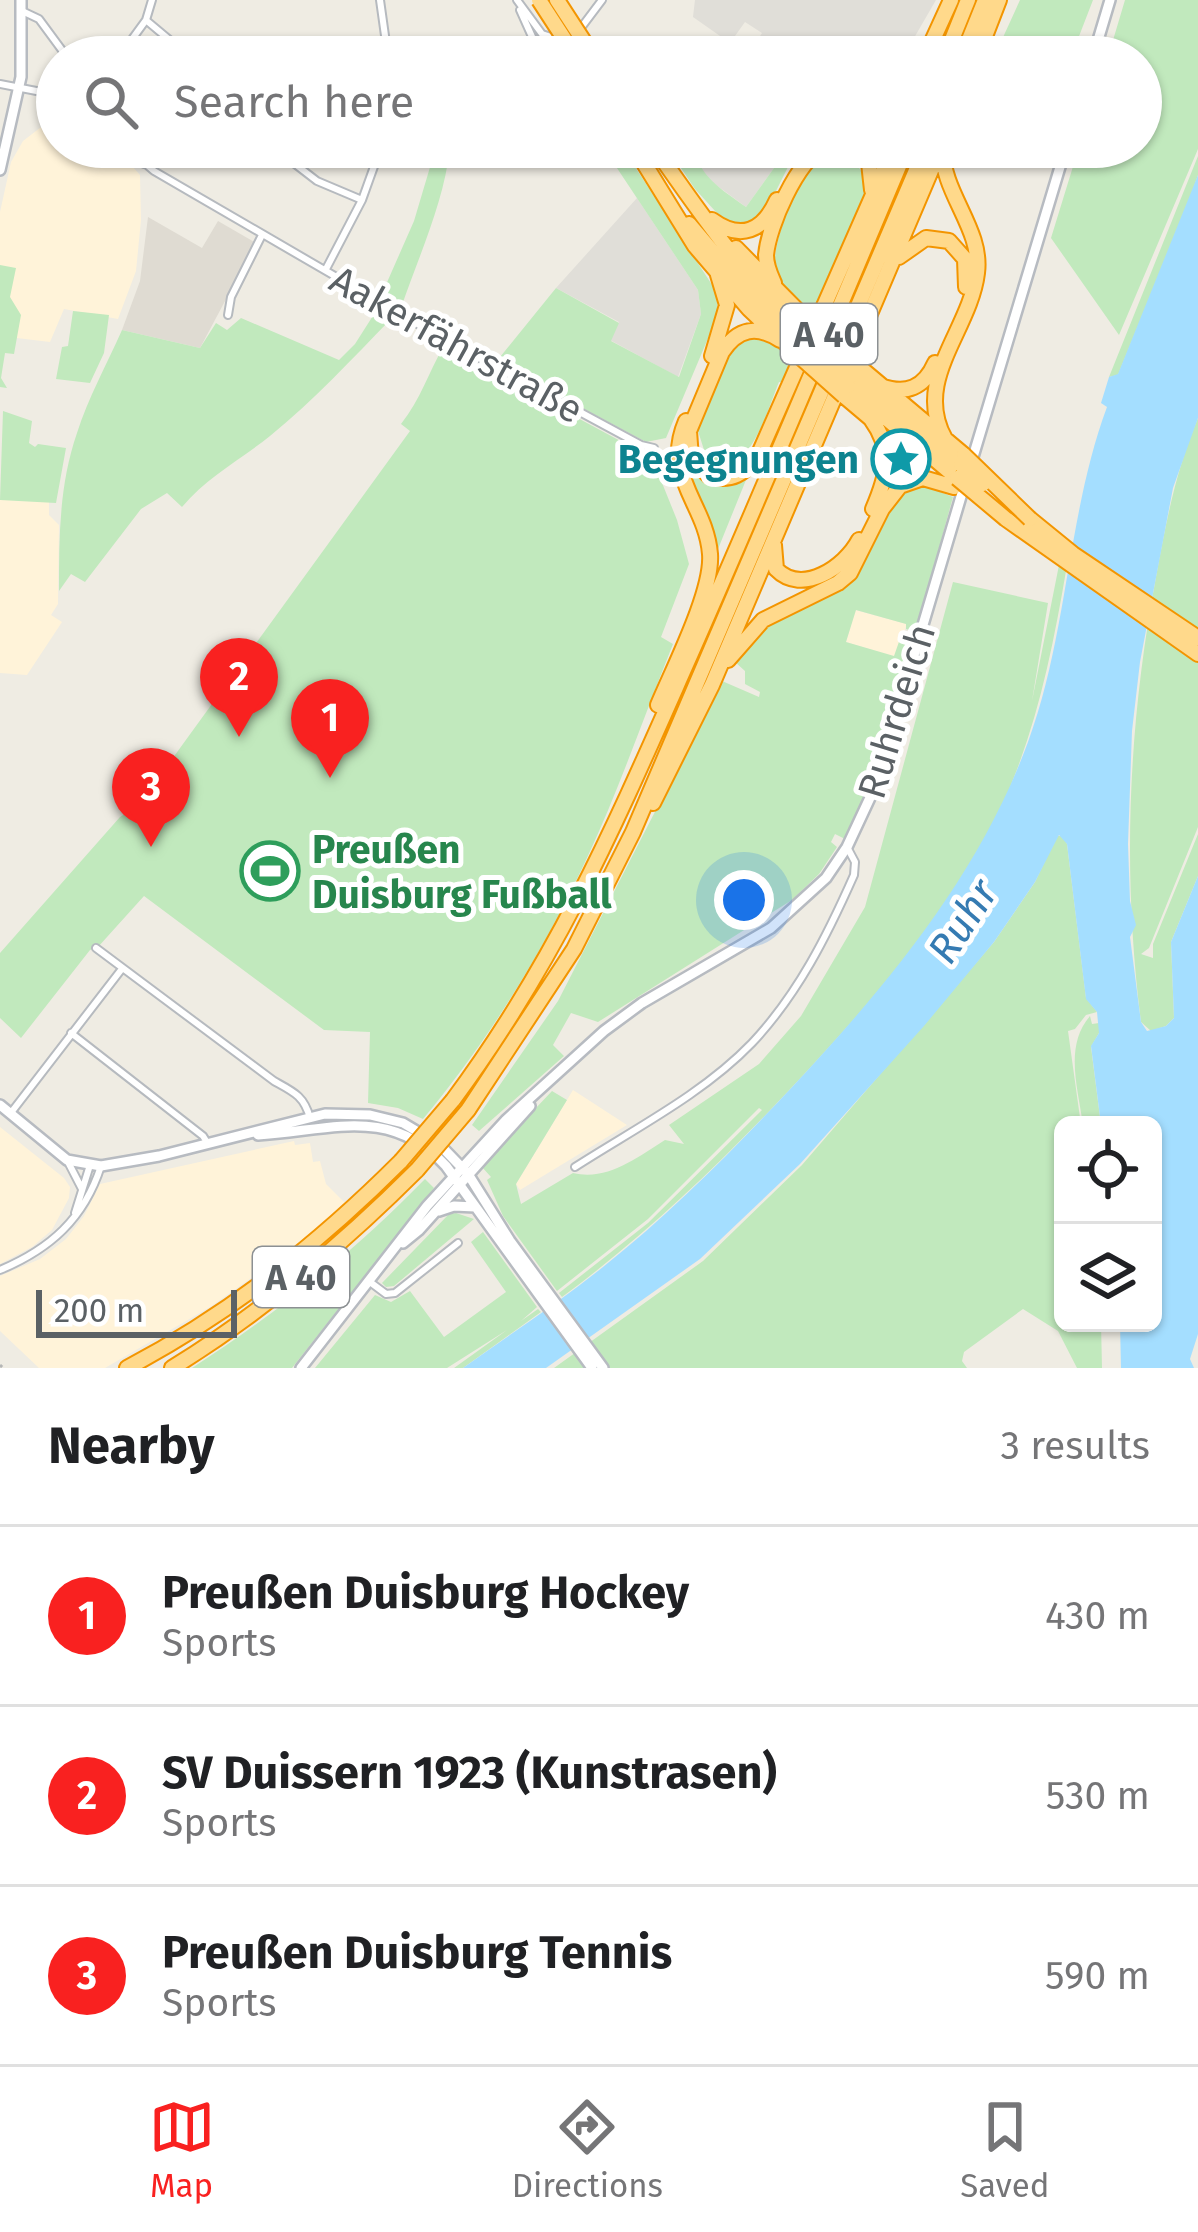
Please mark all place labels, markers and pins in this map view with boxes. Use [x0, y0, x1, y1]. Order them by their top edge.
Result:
place icon: Begegnungen [870, 428, 932, 490]
place label: Begegnungen [618, 437, 859, 483]
pin: 2 [200, 638, 278, 737]
pin: 1 [291, 679, 369, 778]
pin: 3 [112, 748, 190, 847]
place label: Preußen Duisburg Fußball [312, 827, 612, 918]
sports icon: Preußen Duisburg Fußball [239, 840, 301, 902]

